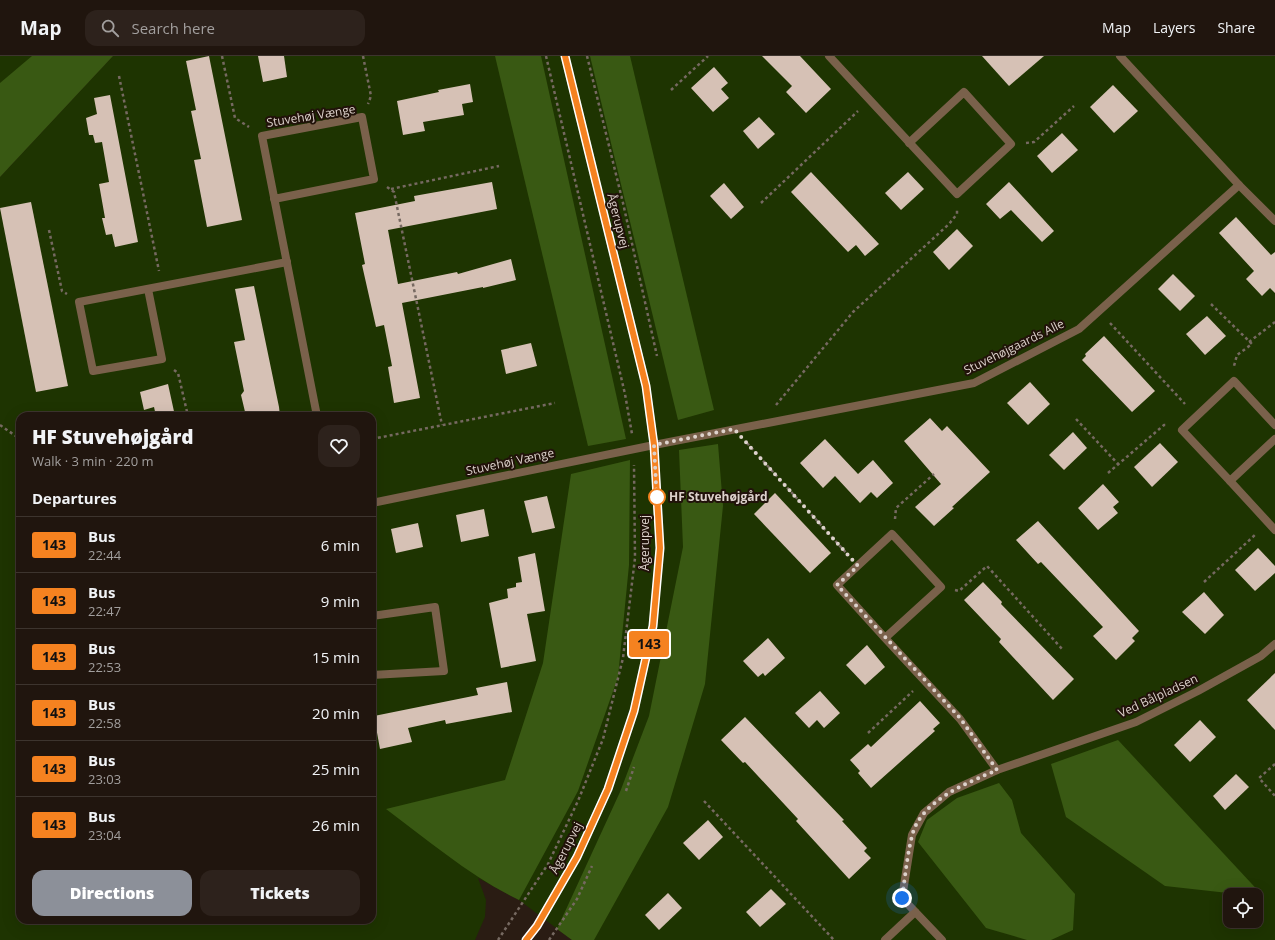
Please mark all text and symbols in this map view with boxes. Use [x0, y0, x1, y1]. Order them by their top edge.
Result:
search box [85, 10, 365, 46]
text: Map [20, 15, 61, 41]
icon: search [99, 17, 121, 39]
text: Search here [131, 18, 215, 38]
text: Map [1102, 18, 1131, 37]
text: Layers [1153, 18, 1195, 37]
text: Share [1217, 18, 1255, 37]
street label: Stuvehøj Vænge [265, 100, 357, 131]
street label: Ågerupvej [603, 192, 634, 250]
street label: Stuvehøjgaards Alle [961, 315, 1067, 378]
text: HF Stuvehøjgård [32, 424, 194, 450]
button: heart [318, 425, 360, 467]
street label: Stuvehøj Vænge [464, 444, 556, 479]
text: Walk · 3 min · 220 m [32, 452, 154, 470]
text: Departures [32, 488, 117, 508]
marker: HF Stuvehøjgård [648, 488, 666, 506]
place label: HF Stuvehøjgård [669, 488, 768, 505]
street label: Ågerupvej [636, 515, 653, 571]
text: Bus [88, 526, 115, 546]
text: 143 [42, 535, 66, 554]
text: 6 min [321, 535, 360, 555]
text: 22:44 [88, 546, 121, 564]
text: Bus [88, 582, 115, 602]
text: 143 [42, 591, 66, 610]
text: 9 min [321, 591, 360, 611]
text: 22:47 [88, 602, 121, 620]
line badge: 143 [626, 631, 672, 657]
text: 143 [637, 634, 661, 653]
text: Bus [88, 638, 115, 658]
text: 143 [42, 647, 66, 666]
text: 15 min [312, 647, 360, 667]
text: 22:53 [88, 658, 121, 676]
street label: Ved Bålpladsen [1115, 670, 1200, 721]
text: Bus [88, 694, 115, 714]
text: 143 [42, 703, 66, 722]
text: 20 min [312, 703, 360, 723]
text: 22:58 [88, 714, 121, 732]
text: Bus [88, 750, 115, 770]
text: 143 [42, 759, 66, 778]
text: 25 min [312, 759, 360, 779]
text: 23:03 [88, 770, 121, 788]
text: Bus [88, 806, 115, 826]
text: 143 [42, 815, 66, 834]
text: 26 min [312, 815, 360, 835]
street label: Ågerupvej [545, 819, 586, 877]
text: 23:04 [88, 826, 121, 844]
button: Directions [32, 870, 192, 916]
button: Tickets [200, 870, 360, 916]
your location [892, 888, 912, 908]
map controls [1223, 888, 1263, 928]
button: locate [1223, 888, 1263, 928]

